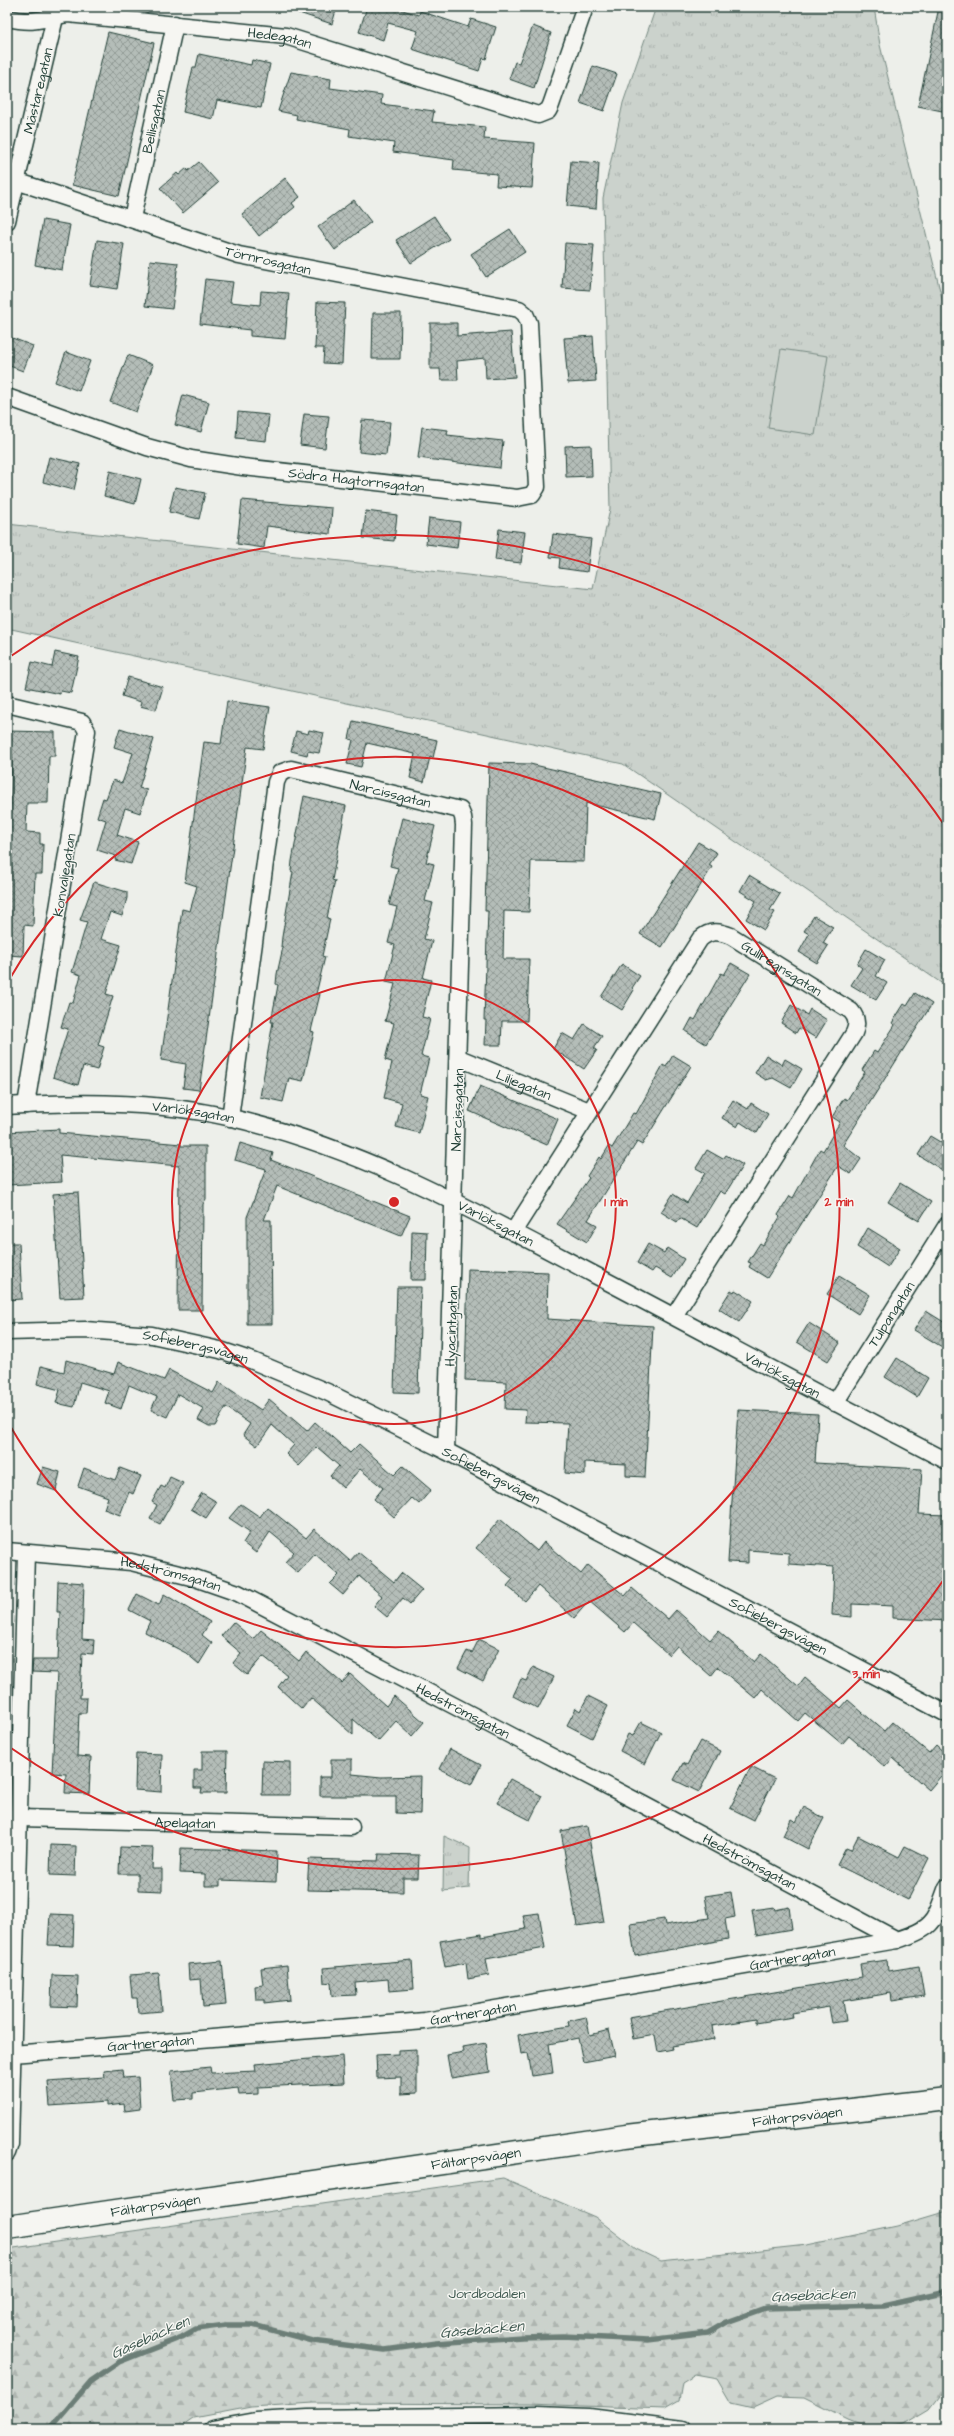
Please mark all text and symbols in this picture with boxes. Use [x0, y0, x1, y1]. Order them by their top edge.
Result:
street label: Hedegatan [247, 23, 314, 54]
street label: Mästaregatan [19, 46, 59, 136]
street label: Bellisgatan [138, 88, 171, 156]
street label: Törnrosgatan [223, 241, 313, 281]
street label: Södra Hagtornsgatan [287, 463, 425, 498]
street label: Narcissgatan [348, 775, 433, 814]
street label: Konvaljegatan [49, 832, 81, 918]
street label: Gullregnsgatan [737, 936, 826, 1002]
street label: Liljegatan [493, 1065, 554, 1106]
street label: Narcissgatan [447, 1068, 469, 1152]
street label: Vårlöksgatan [151, 1097, 237, 1129]
text: 1 min [604, 1194, 628, 1211]
text: 2 min [824, 1194, 853, 1211]
centre of rings [387, 1195, 401, 1209]
street label: Vårlöksgatan [454, 1196, 537, 1252]
street label: Tulpangatan [864, 1278, 920, 1351]
street label: Hyacintgatan [441, 1285, 463, 1367]
street label: Sofiebergsvägen [142, 1325, 251, 1370]
street label: Vårlöksgatan [740, 1347, 824, 1404]
street label: Sofiebergsvägen [438, 1442, 544, 1510]
street label: Hedströmsgatan [120, 1552, 224, 1597]
street label: Sofiebergsvägen [725, 1592, 831, 1660]
text: 3 min [851, 1666, 880, 1683]
street label: Hedströmsgatan [412, 1679, 513, 1744]
street label: Apelgatan [154, 1813, 216, 1834]
street label: Hedströmsgatan [699, 1829, 800, 1896]
street label: Gartnergatan [748, 1942, 837, 1976]
street label: Gartnergatan [429, 1997, 518, 2031]
street label: Gartnergatan [107, 2031, 195, 2057]
street label: Fältarpsvägen [751, 2102, 843, 2132]
street label: Fältarpsvägen [430, 2143, 522, 2176]
street label: Fältarpsvägen [109, 2190, 202, 2223]
water label: Gåsebäcken [771, 2283, 857, 2307]
park label: Jordbodalen [449, 2284, 526, 2304]
water label: Gåsebäcken [108, 2310, 194, 2364]
water label: Gåsebäcken [439, 2315, 526, 2344]

